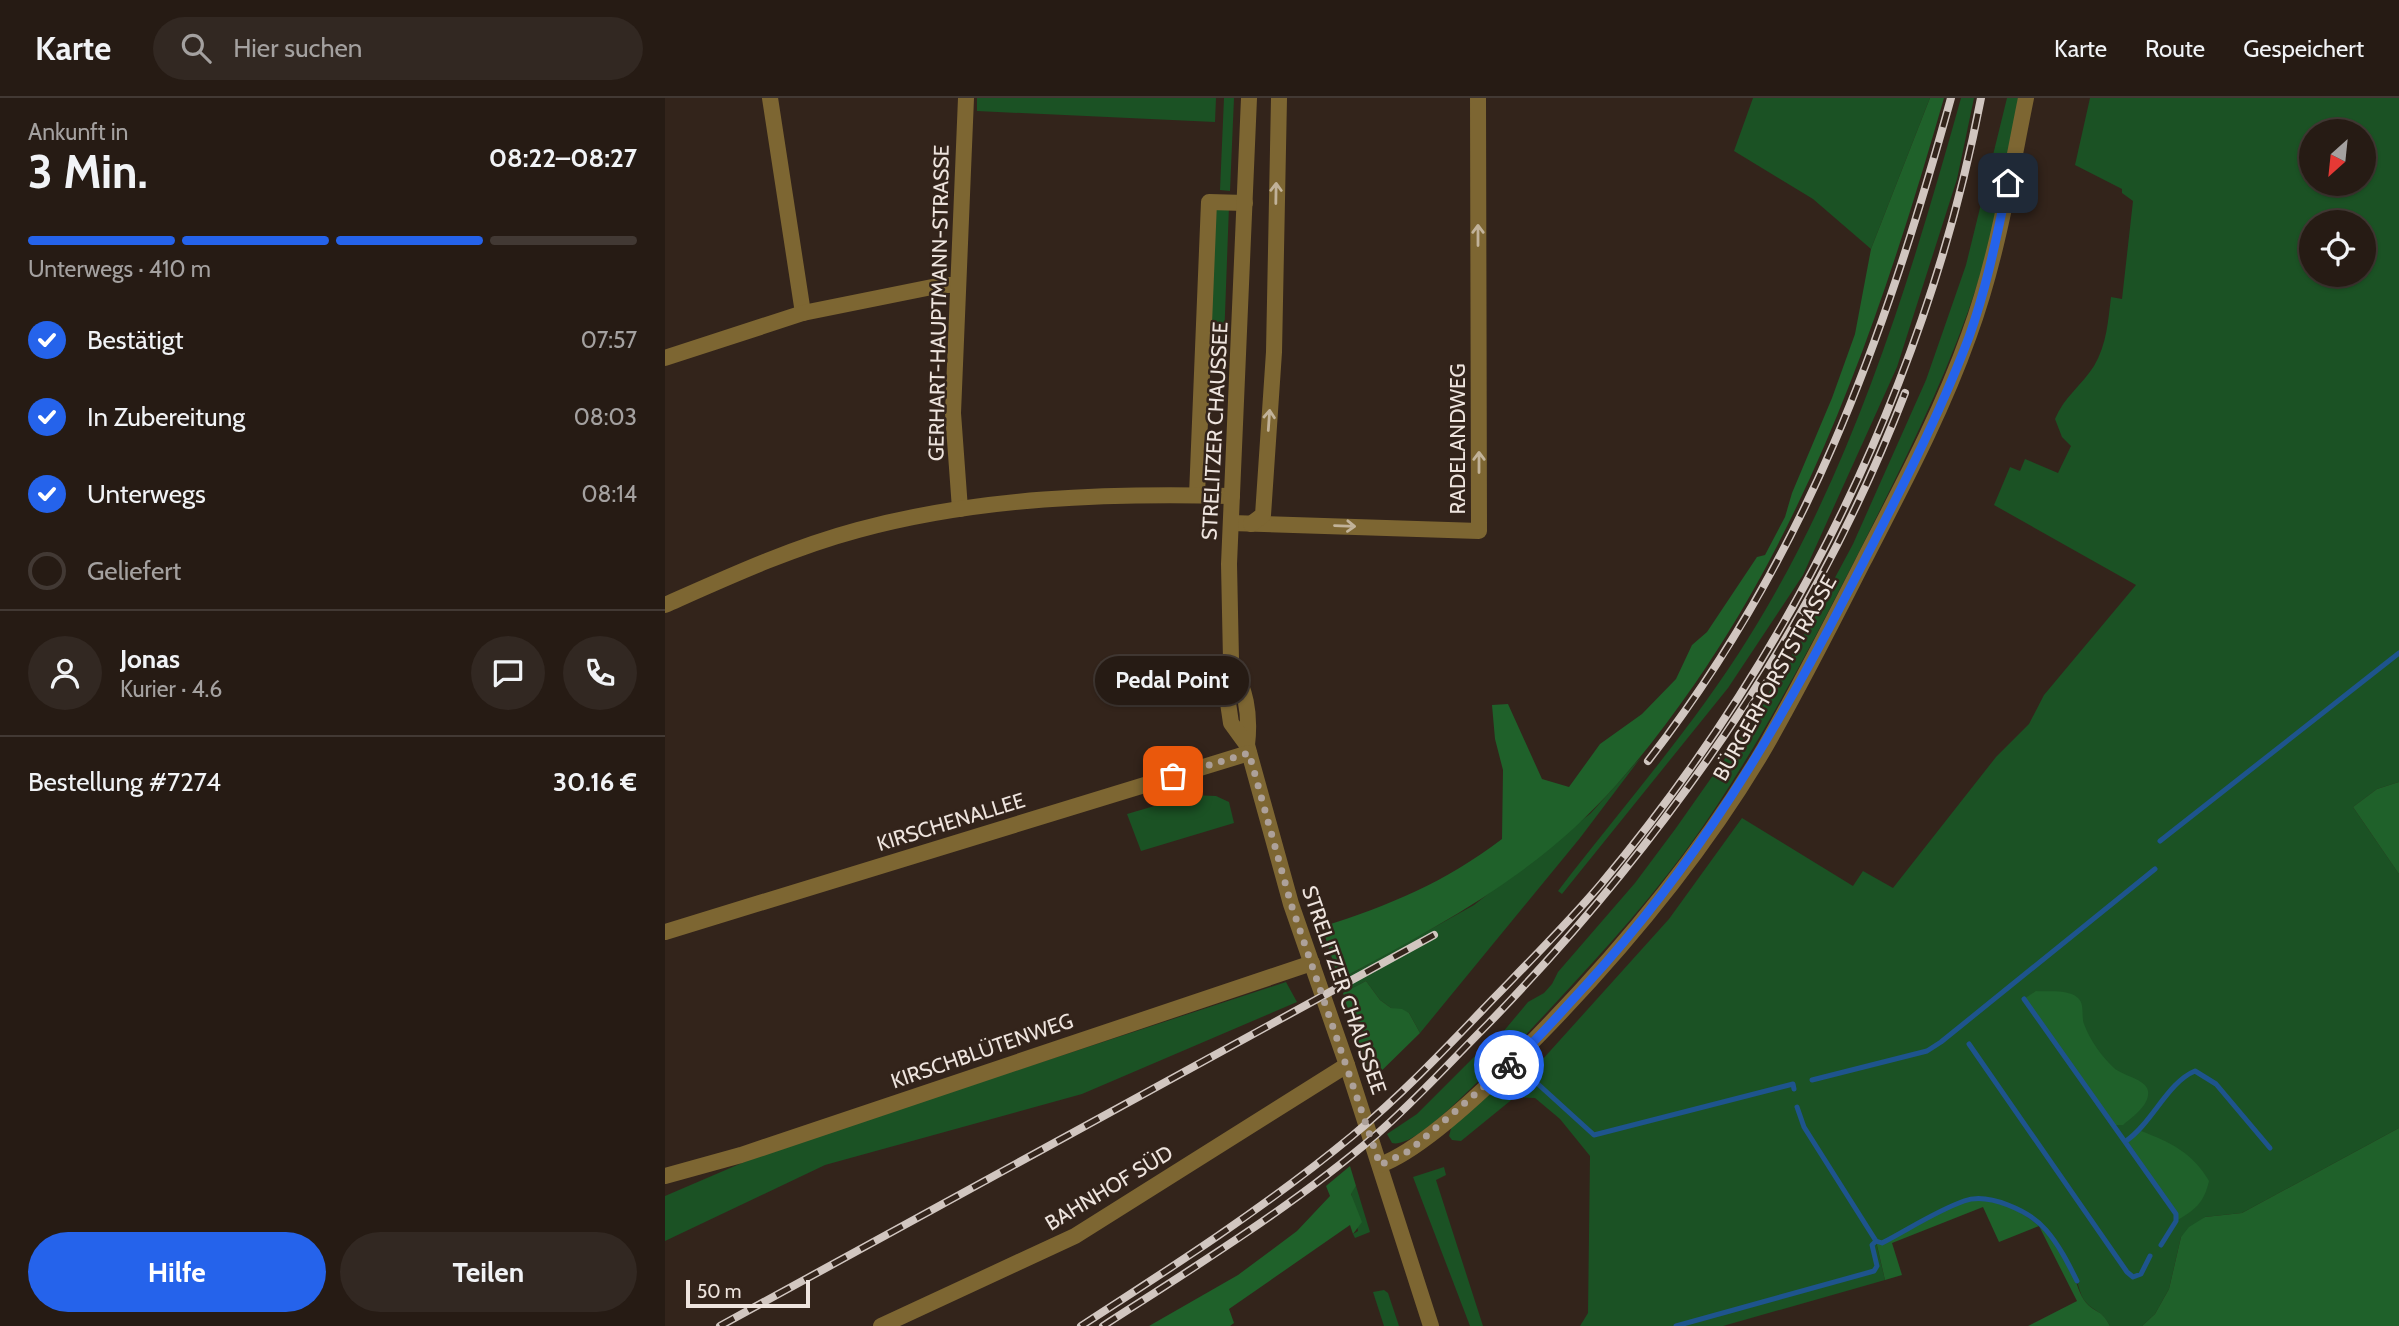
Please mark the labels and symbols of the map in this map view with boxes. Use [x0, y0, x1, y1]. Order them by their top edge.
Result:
north arrow [2299, 119, 2377, 196]
street label: GERHART-HAUPTMANN-STRASSE [923, 145, 954, 461]
pin [1978, 153, 2038, 213]
one-way arrow [1269, 181, 1283, 204]
one-way arrow [1471, 224, 1485, 247]
street label: STRELITZER CHAUSSEE [1196, 321, 1233, 541]
street label: RADELANDWEG [1445, 363, 1470, 515]
one-way arrow [1263, 409, 1276, 432]
one-way arrow [1472, 451, 1486, 474]
one-way arrow [1333, 520, 1356, 533]
street label: BÜRGERHORSTSTRASSE [1708, 571, 1842, 785]
callout: Pedal Point [1096, 657, 1250, 706]
pin [1143, 746, 1203, 806]
street label: KIRSCHENALLEE [874, 787, 1028, 856]
street label: STRELITZER CHAUSSEE [1297, 882, 1392, 1097]
street label: KIRSCHBLÜTENWEG [888, 1008, 1076, 1093]
courier [1474, 1030, 1544, 1100]
street label: BAHNHOF SÜD [1040, 1140, 1177, 1236]
scale bar [686, 1277, 810, 1309]

